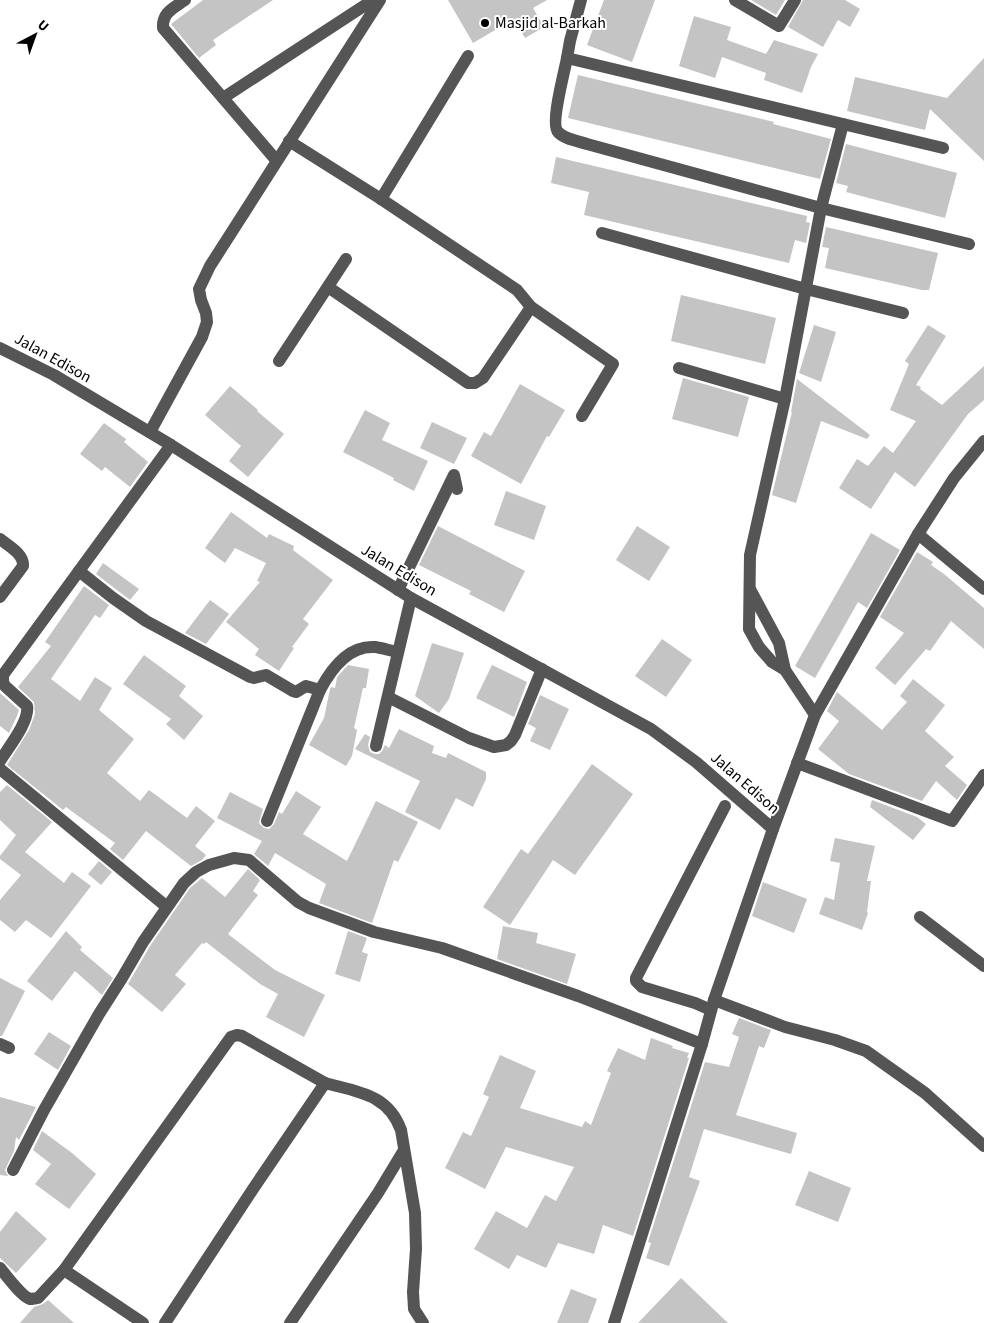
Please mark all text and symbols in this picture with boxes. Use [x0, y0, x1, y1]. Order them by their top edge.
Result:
north arrow [10, 10, 60, 60]
place label: Masjid al-Barkah [495, 12, 606, 34]
text: U [33, 15, 53, 37]
marker: Masjid al-Barkah [479, 17, 491, 29]
street label: Jalan Edison [10, 328, 96, 388]
street label: Jalan Edison [357, 539, 441, 601]
street label: Jalan Edison [706, 747, 784, 819]

